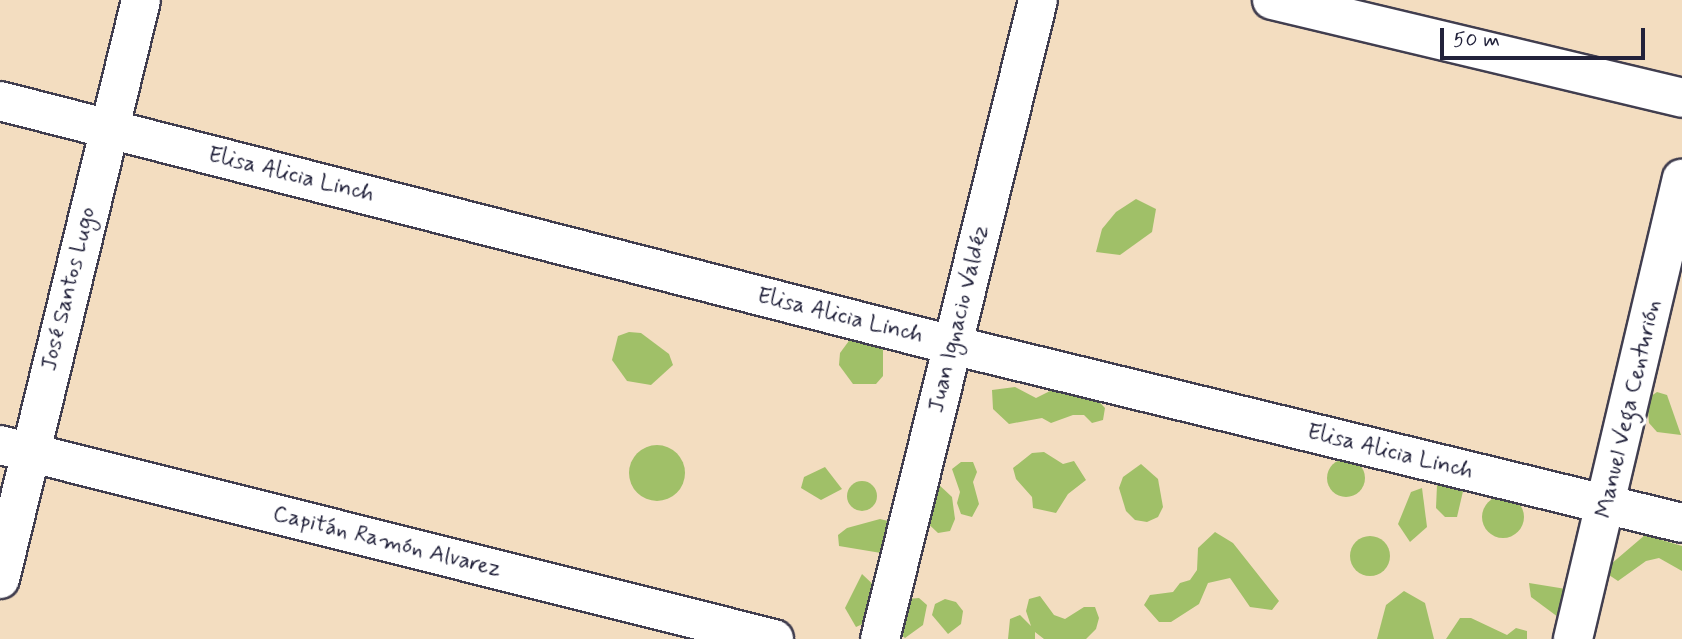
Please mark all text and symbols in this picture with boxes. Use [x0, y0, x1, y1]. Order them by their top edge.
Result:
scale bar [1444, 14, 1649, 58]
text: 50 m [1453, 26, 1500, 54]
street label: Elisa Alicia Linch [205, 141, 377, 209]
street label: José Santos Lugo [36, 206, 102, 372]
street label: Juan Ignacio Valdéz [922, 221, 996, 417]
street label: Elisa Alicia Linch [754, 282, 926, 350]
street label: Manuel Vega Centurión [1590, 296, 1668, 522]
street label: Elisa Alicia Linch [1304, 418, 1476, 486]
street label: Capitán Ramón Alvarez [271, 500, 503, 584]

